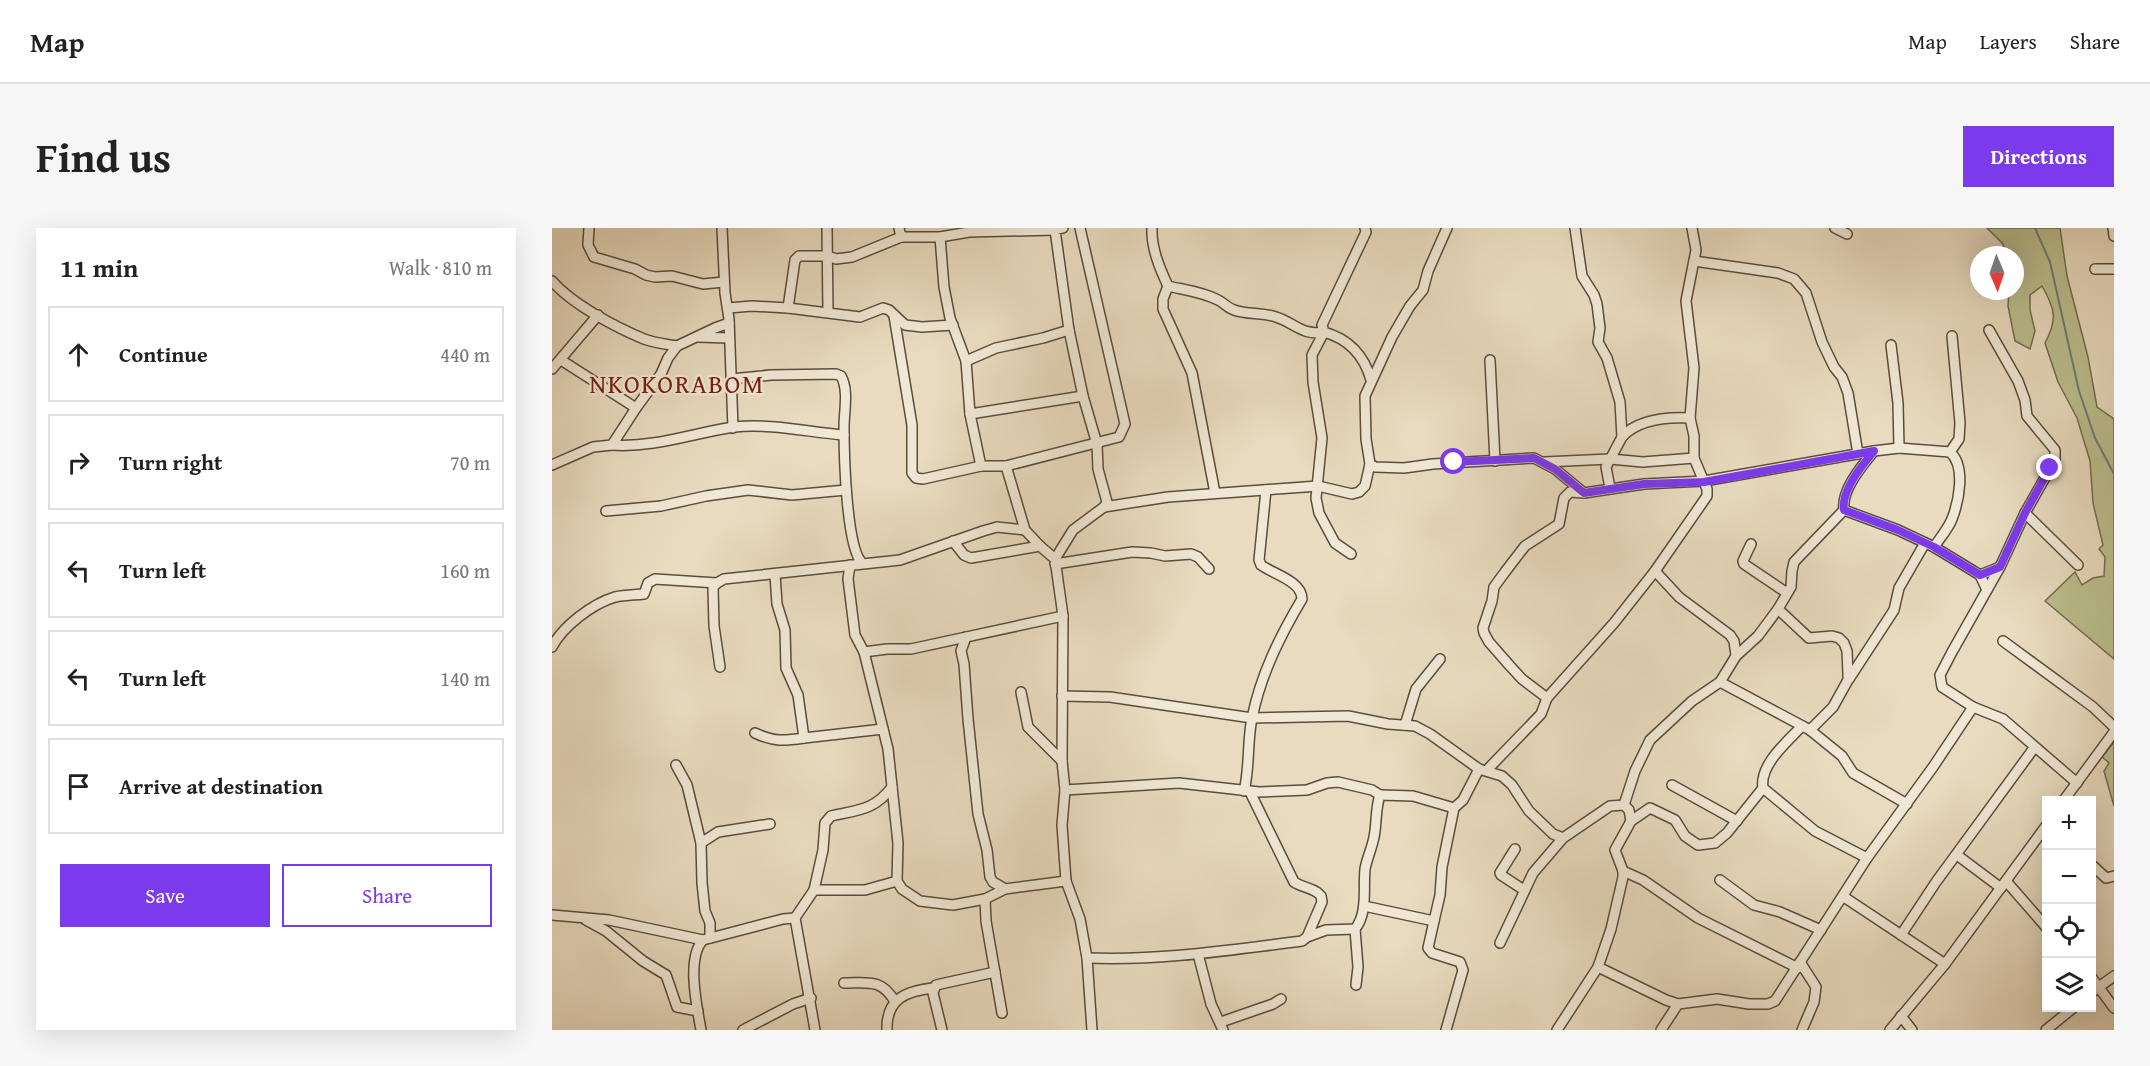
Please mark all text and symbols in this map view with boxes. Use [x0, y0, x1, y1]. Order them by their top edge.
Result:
text: Map [30, 21, 84, 62]
text: Map [1908, 26, 1947, 57]
text: Layers [1980, 26, 2037, 57]
text: Share [2070, 26, 2120, 57]
text: Find us [36, 126, 171, 187]
button: Directions [1963, 126, 2114, 187]
north arrow [1970, 246, 2024, 300]
text: 11 min [60, 248, 138, 287]
text: Walk · 810 m [389, 253, 492, 282]
icon: ahead [62, 338, 95, 371]
text: Continue [119, 338, 208, 370]
text: 440 m [440, 340, 490, 369]
district label: NKOKORABOM [589, 364, 765, 403]
icon: right [62, 446, 95, 479]
text: Turn right [119, 446, 222, 478]
text: 70 m [450, 448, 490, 477]
route start [1440, 448, 1466, 474]
route end [2036, 454, 2062, 480]
icon: left [62, 554, 95, 587]
text: Turn left [119, 554, 206, 586]
text: 160 m [440, 556, 490, 585]
icon: left [62, 662, 95, 695]
text: Turn left [119, 662, 206, 694]
text: 140 m [440, 664, 490, 693]
icon: arrive [62, 770, 95, 803]
text: Arrive at destination [119, 770, 323, 802]
map controls [2042, 796, 2096, 1012]
button: + [2042, 796, 2096, 850]
button: − [2042, 850, 2096, 904]
button: Save [60, 864, 270, 927]
button: Share [282, 864, 492, 927]
button: locate [2042, 904, 2096, 958]
button: layers [2042, 958, 2096, 1012]

